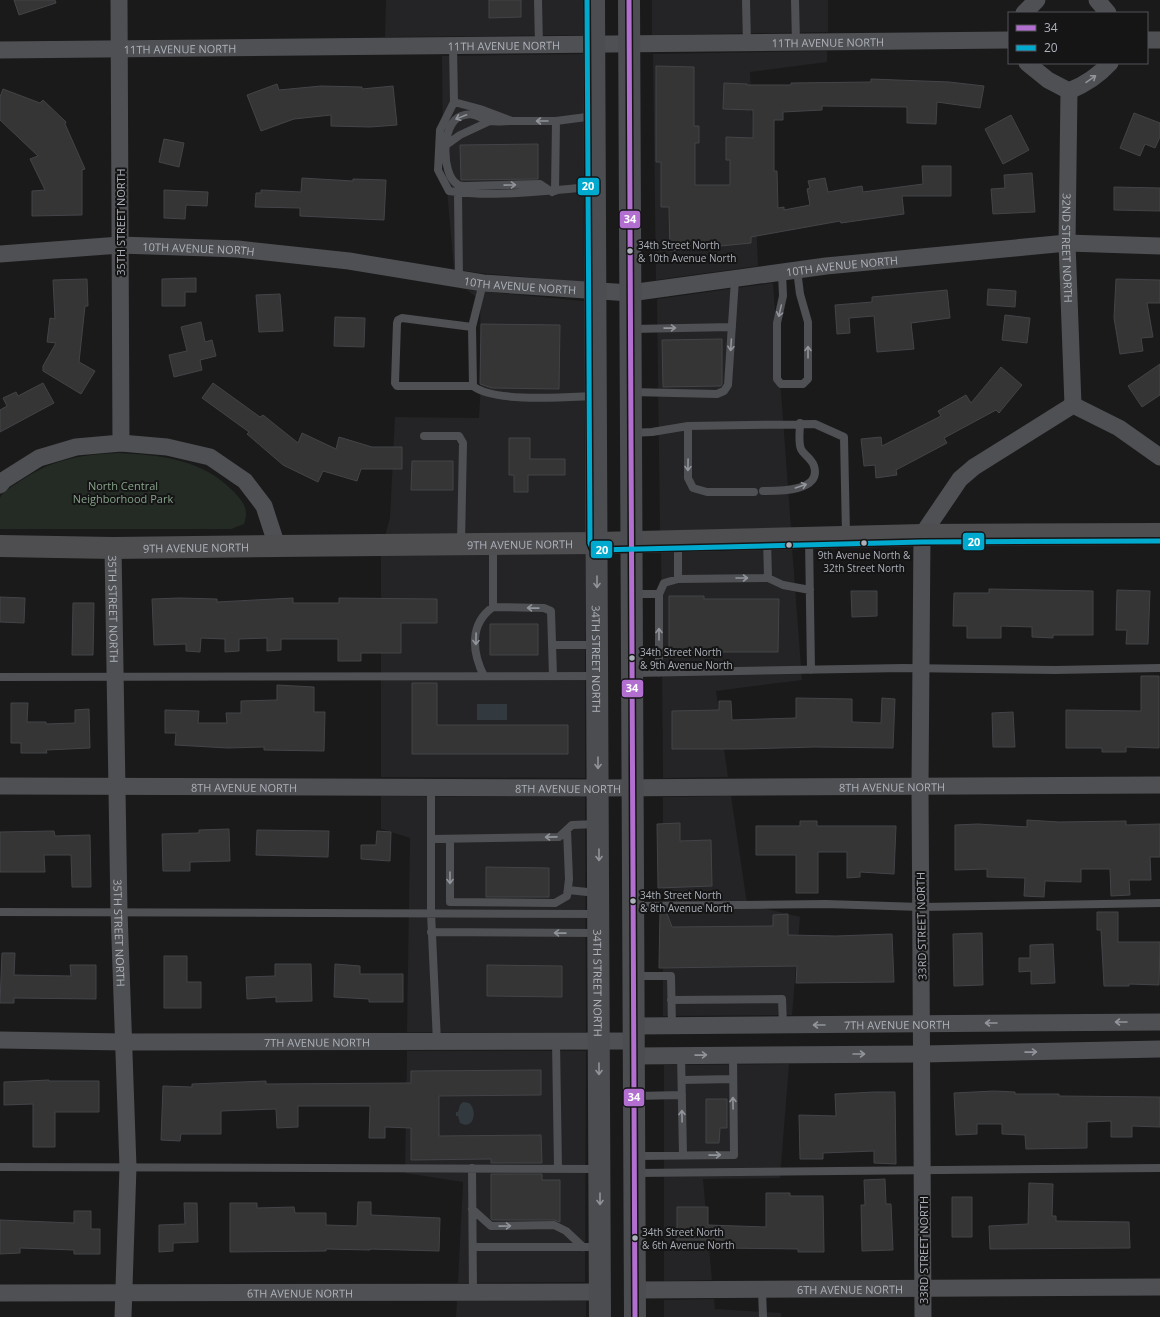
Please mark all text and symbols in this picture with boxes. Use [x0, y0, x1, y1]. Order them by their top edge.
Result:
legend [1008, 12, 1148, 64]
text: 34 [1044, 19, 1058, 36]
street label: 11TH AVENUE NORTH [772, 34, 884, 50]
street label: 11TH AVENUE NORTH [448, 37, 560, 53]
text: 20 [1044, 39, 1058, 56]
street label: 11TH AVENUE NORTH [124, 40, 236, 56]
one-way arrow [1085, 75, 1096, 83]
one-way arrow [455, 114, 467, 122]
one-way arrow [536, 117, 549, 125]
street label: 35TH STREET NORTH [113, 168, 128, 276]
line badge: 20 [577, 177, 600, 196]
text: 20 [582, 178, 594, 193]
one-way arrow [503, 181, 516, 189]
street label: 32ND STREET NORTH [1059, 193, 1077, 303]
line badge: 34 [619, 210, 641, 229]
text: 34 [624, 211, 637, 226]
street label: 10TH AVENUE NORTH [142, 238, 256, 258]
place label: 34th Street North & 10th Avenue North [638, 238, 736, 265]
marker: 34th Street North & 10th Avenue North [625, 246, 635, 256]
street label: 10TH AVENUE NORTH [785, 252, 899, 279]
street label: 10TH AVENUE NORTH [463, 273, 577, 297]
one-way arrow [776, 304, 783, 317]
one-way arrow [663, 324, 676, 332]
one-way arrow [727, 338, 734, 351]
one-way arrow [804, 346, 812, 359]
one-way arrow [684, 458, 692, 471]
park label: North Central Neighborhood Park [73, 478, 173, 506]
one-way arrow [795, 482, 808, 489]
line badge: 20 [962, 532, 985, 551]
text: 20 [968, 534, 980, 549]
street label: 9TH AVENUE NORTH [467, 536, 573, 552]
marker: 9th Avenue North & 32th Street North [859, 538, 869, 548]
street label: 9TH AVENUE NORTH [143, 539, 249, 555]
line badge: 20 [590, 540, 613, 559]
unlabelled marker [784, 540, 794, 550]
text: 20 [596, 542, 608, 557]
place label: 9th Avenue North & 32th Street North [818, 548, 911, 575]
street label: 35TH STREET NORTH [106, 555, 122, 663]
one-way arrow [735, 574, 748, 582]
one-way arrow [593, 575, 601, 588]
one-way arrow [527, 604, 540, 611]
street label: 34TH STREET NORTH [589, 605, 605, 713]
one-way arrow [655, 628, 663, 641]
one-way arrow [472, 632, 480, 645]
place label: 34th Street North & 9th Avenue North [640, 645, 733, 672]
marker: 34th Street North & 9th Avenue North [627, 653, 637, 663]
line badge: 34 [621, 679, 644, 698]
text: 34 [626, 680, 639, 695]
one-way arrow [594, 756, 602, 769]
street label: 8TH AVENUE NORTH [191, 779, 297, 794]
street label: 8TH AVENUE NORTH [839, 779, 945, 794]
street label: 8TH AVENUE NORTH [515, 780, 621, 796]
one-way arrow [545, 833, 558, 841]
one-way arrow [595, 848, 603, 861]
one-way arrow [446, 871, 454, 884]
street label: 33RD STREET NORTH [913, 872, 929, 980]
street label: 35TH STREET NORTH [111, 879, 129, 987]
place label: 34th Street North & 8th Avenue North [640, 888, 733, 915]
marker: 34th Street North & 8th Avenue North [628, 896, 638, 906]
one-way arrow [554, 929, 567, 937]
street label: 34TH STREET NORTH [591, 929, 606, 1037]
street label: 7TH AVENUE NORTH [844, 1016, 950, 1032]
one-way arrow [1115, 1018, 1128, 1026]
one-way arrow [985, 1019, 998, 1027]
one-way arrow [813, 1021, 826, 1029]
street label: 7TH AVENUE NORTH [264, 1034, 370, 1049]
one-way arrow [1024, 1048, 1037, 1056]
one-way arrow [852, 1050, 865, 1058]
one-way arrow [694, 1051, 707, 1059]
one-way arrow [595, 1062, 603, 1075]
line badge: 34 [623, 1088, 645, 1107]
text: 34 [628, 1089, 641, 1104]
one-way arrow [729, 1097, 737, 1110]
one-way arrow [678, 1110, 686, 1123]
one-way arrow [708, 1151, 721, 1159]
one-way arrow [596, 1192, 604, 1205]
street label: 33RD STREET NORTH [916, 1196, 931, 1304]
one-way arrow [498, 1222, 511, 1230]
place label: 34th Street North & 6th Avenue North [642, 1225, 735, 1252]
marker: 34th Street North & 6th Avenue North [630, 1233, 640, 1243]
street label: 6TH AVENUE NORTH [797, 1281, 903, 1297]
street label: 6TH AVENUE NORTH [247, 1285, 353, 1300]

